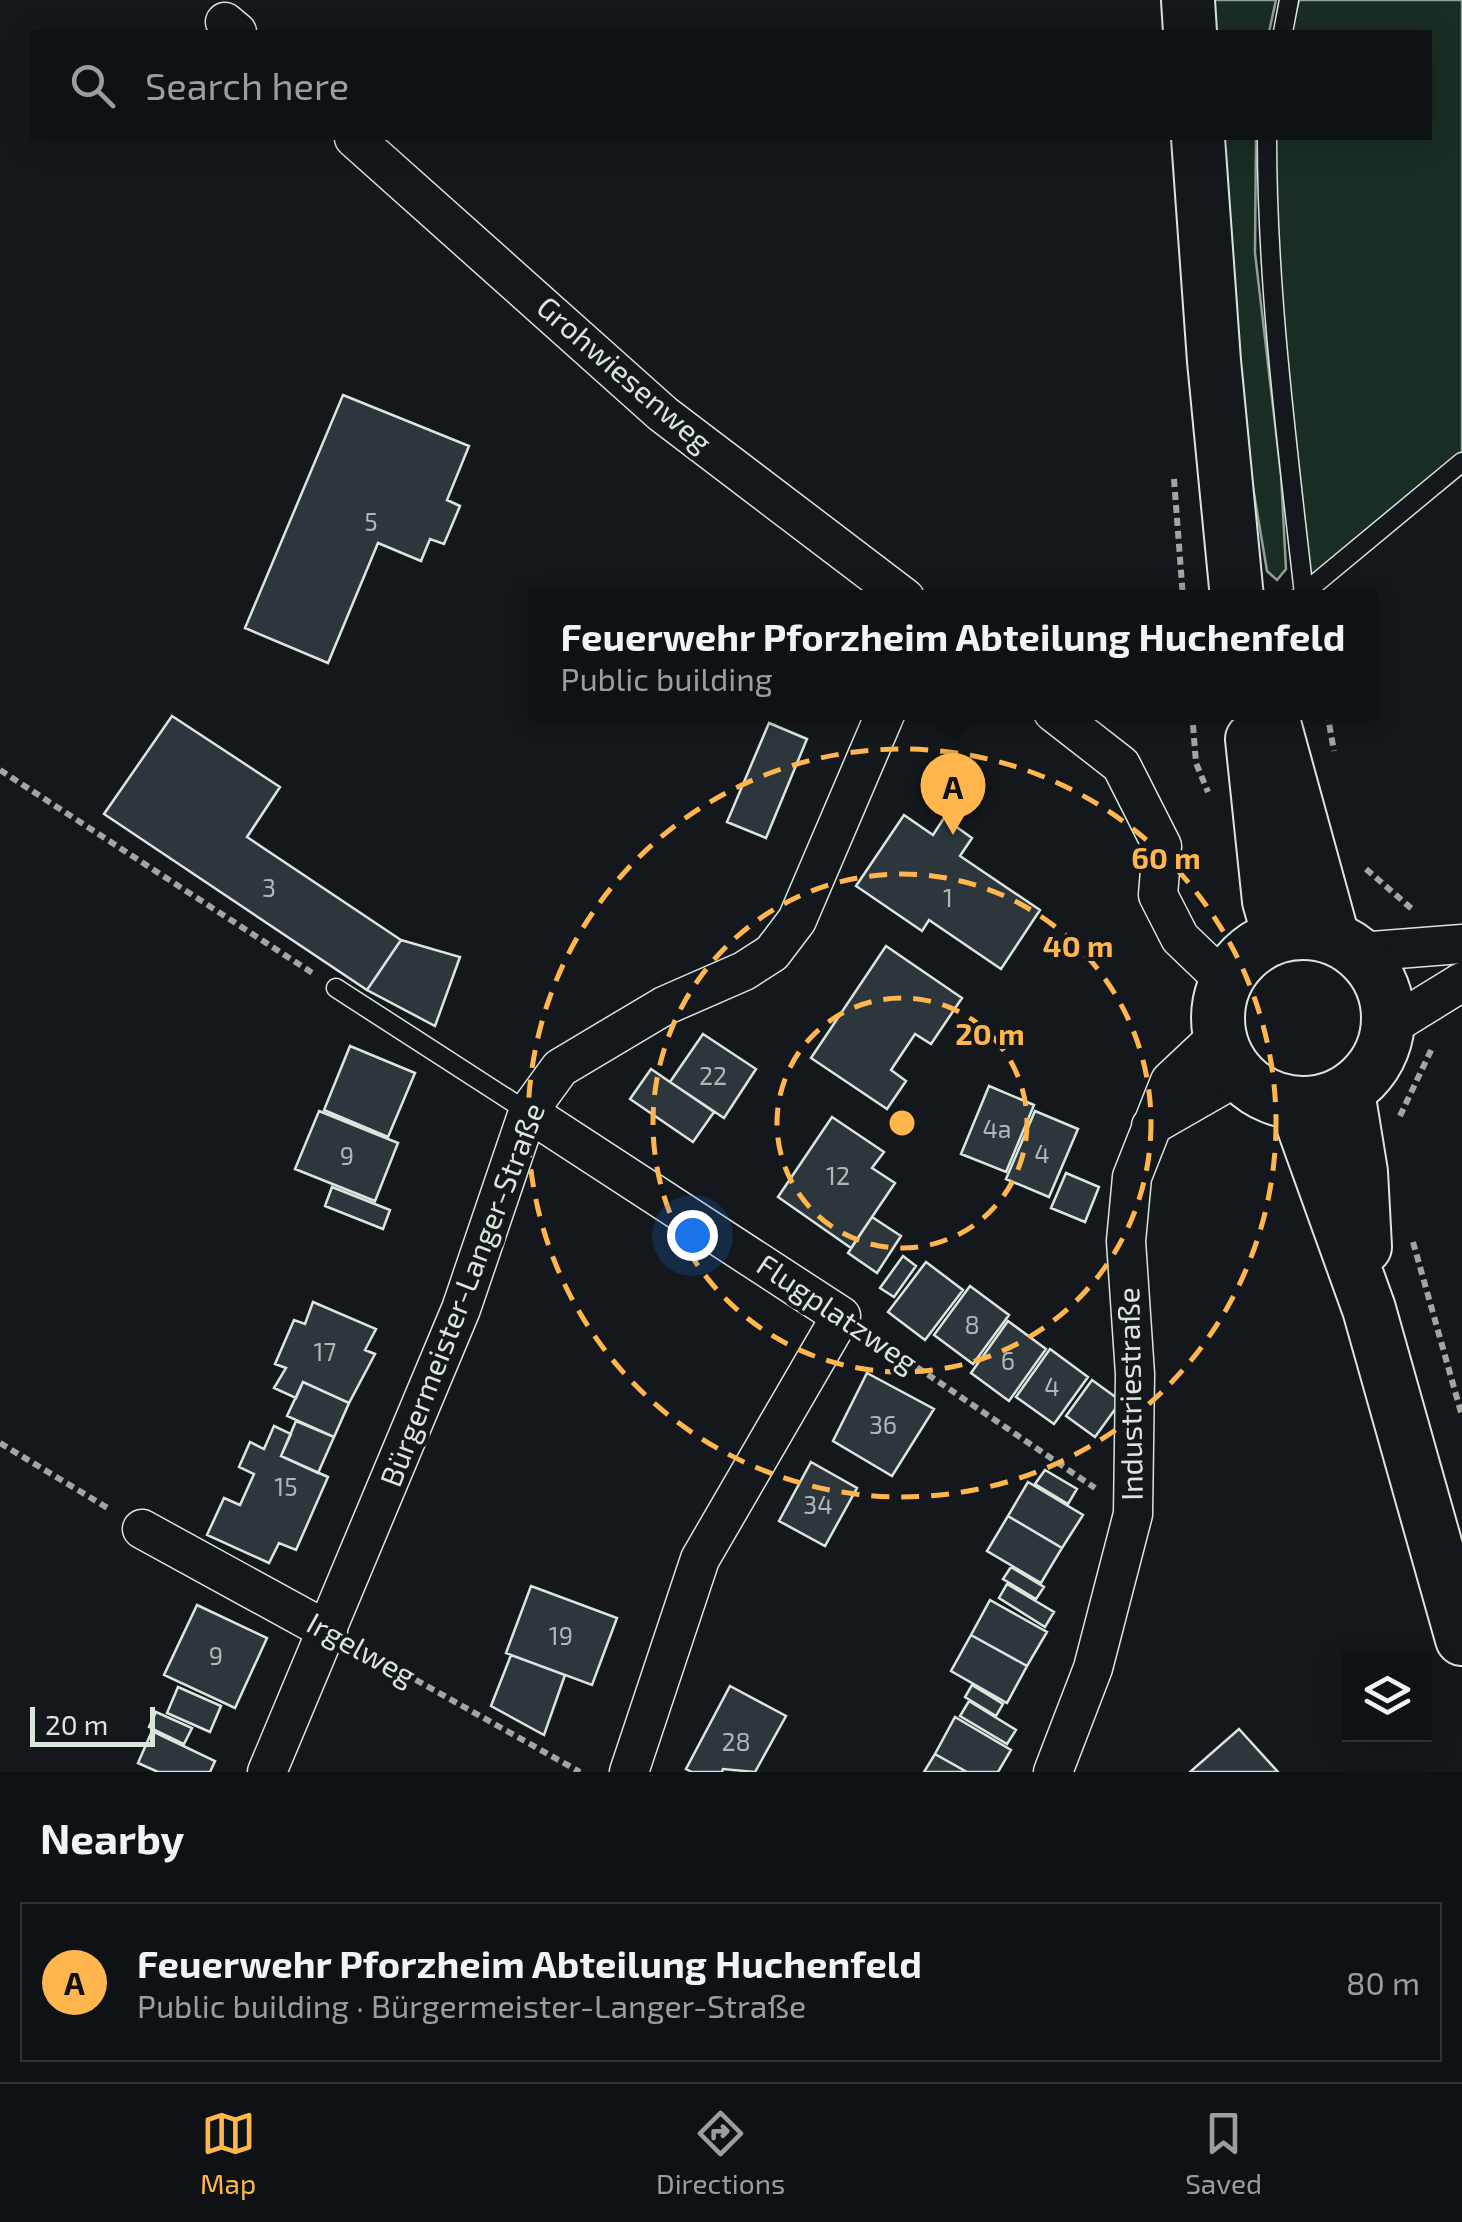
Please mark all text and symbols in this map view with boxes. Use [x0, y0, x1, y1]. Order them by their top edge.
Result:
search box [30, 30, 1432, 140]
icon: search [65, 58, 120, 113]
text: Search here [145, 62, 349, 108]
street label: Grohwiesenweg [531, 288, 720, 459]
house number: 5 [364, 506, 378, 536]
popup [528, 590, 1378, 720]
text: Feuerwehr Pforzheim Abteilung Huchenfeld [561, 613, 1346, 659]
text: Public building [561, 659, 773, 697]
pin: A [920, 752, 986, 835]
text: 60 m [1131, 839, 1201, 875]
house number: 3 [262, 872, 276, 902]
house number: 1 [943, 882, 953, 912]
text: 40 m [1043, 927, 1113, 963]
text: 20 m [955, 1015, 1025, 1051]
house number: 22 [699, 1060, 727, 1090]
street label: Bürgermeister-Langer-Straße [371, 1097, 551, 1491]
centre of rings [884, 1105, 920, 1141]
house number: 4a [982, 1113, 1012, 1143]
house number: 4 [1034, 1138, 1050, 1168]
house number: 9 [340, 1140, 354, 1170]
house number: 12 [826, 1160, 850, 1190]
your location [667, 1210, 718, 1261]
street label: Flugplatzweg [751, 1245, 925, 1379]
street label: Industriestraße [1109, 1287, 1149, 1501]
house number: 8 [964, 1309, 980, 1339]
house number: 17 [314, 1336, 337, 1366]
house number: 6 [1001, 1345, 1015, 1375]
house number: 4 [1044, 1371, 1060, 1401]
house number: 36 [869, 1409, 897, 1439]
house number: 15 [274, 1471, 298, 1501]
house number: 34 [803, 1489, 833, 1519]
street label: Irgelweg [301, 1604, 423, 1693]
house number: 19 [549, 1620, 573, 1650]
house number: 9 [209, 1640, 223, 1670]
map controls [1342, 1652, 1432, 1742]
button: layers [1342, 1652, 1432, 1742]
scale bar [30, 1702, 155, 1746]
text: 20 m [45, 1707, 108, 1741]
house number: 28 [721, 1726, 751, 1756]
text: Nearby [40, 1812, 184, 1862]
text: Feuerwehr Pforzheim Abteilung Huchenfeld [137, 1940, 922, 1986]
text: A [64, 1963, 85, 2001]
text: 80 m [1346, 1963, 1420, 2001]
text: Public building · Bürgermeister-Langer-Straße [137, 1986, 806, 2024]
tab: Map [200, 2106, 256, 2200]
tab: Directions [656, 2106, 785, 2200]
tab: Saved [1185, 2106, 1262, 2200]

